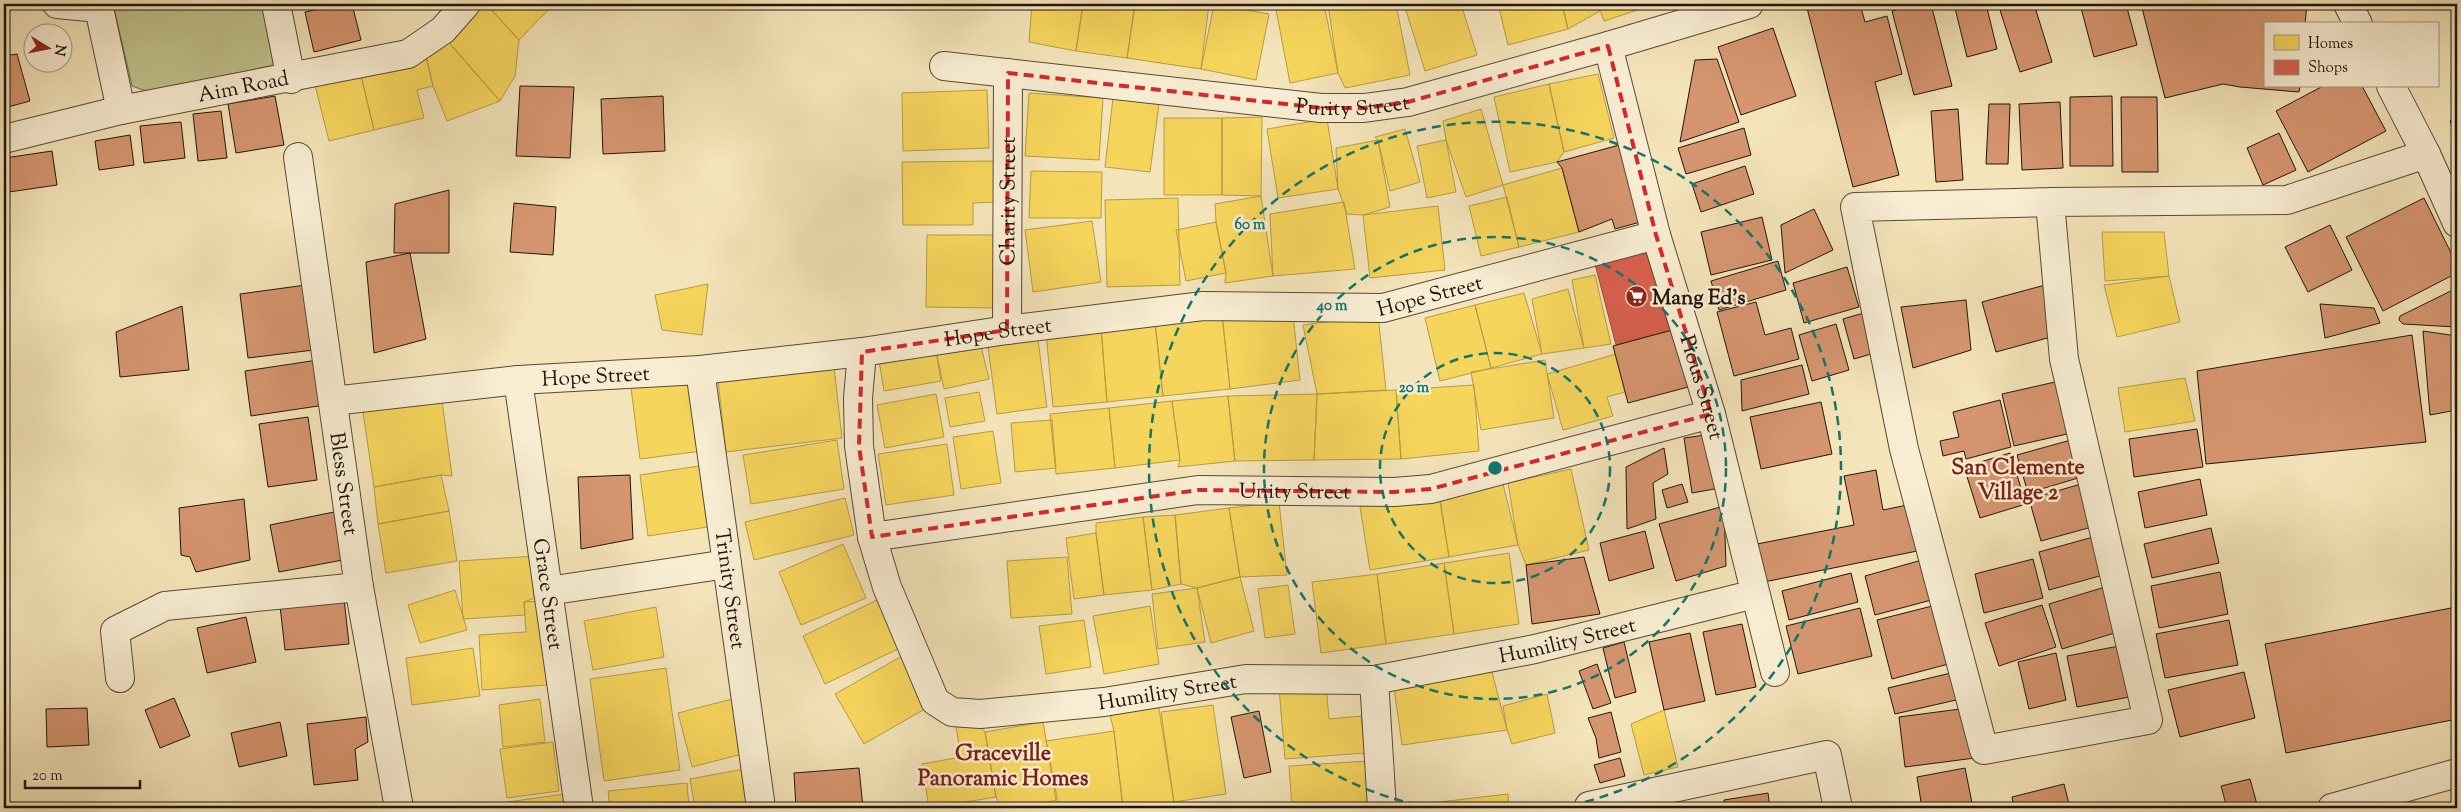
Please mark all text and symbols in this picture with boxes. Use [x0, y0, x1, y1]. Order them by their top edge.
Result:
north arrow [22, 22, 72, 72]
legend [2264, 22, 2438, 88]
text: Homes [2308, 34, 2353, 55]
text: N [48, 43, 70, 57]
text: Shops [2308, 58, 2348, 79]
street label: Aim Road [195, 65, 292, 112]
street label: Purity Street [1294, 89, 1411, 125]
street label: Charity Street [994, 137, 1025, 265]
text: 60 m [1235, 215, 1266, 236]
street label: Hope Street [1374, 269, 1486, 326]
place label: Mang Ed's [1652, 284, 1745, 314]
supermarket icon: Mang Ed's [1624, 285, 1648, 309]
text: 40 m [1316, 296, 1348, 317]
street label: Hope Street [943, 312, 1054, 356]
street label: Pious Street [1671, 332, 1730, 443]
street label: Hope Street [541, 360, 651, 396]
text: 20 m [1399, 378, 1430, 399]
street label: Bless Street [320, 430, 365, 538]
district label: San Clemente Village 2 [1951, 453, 2085, 510]
centre of rings [1486, 459, 1504, 477]
street label: Unity Street [1239, 477, 1351, 509]
street label: Trinity Street [705, 527, 752, 651]
street label: Grace Street [524, 536, 569, 652]
street label: Humility Street [1496, 611, 1639, 673]
street label: Humility Street [1096, 668, 1239, 720]
district label: Graceville Panoramic Homes [918, 739, 1089, 796]
scale bar [25, 757, 140, 789]
text: 20 m [32, 766, 63, 787]

